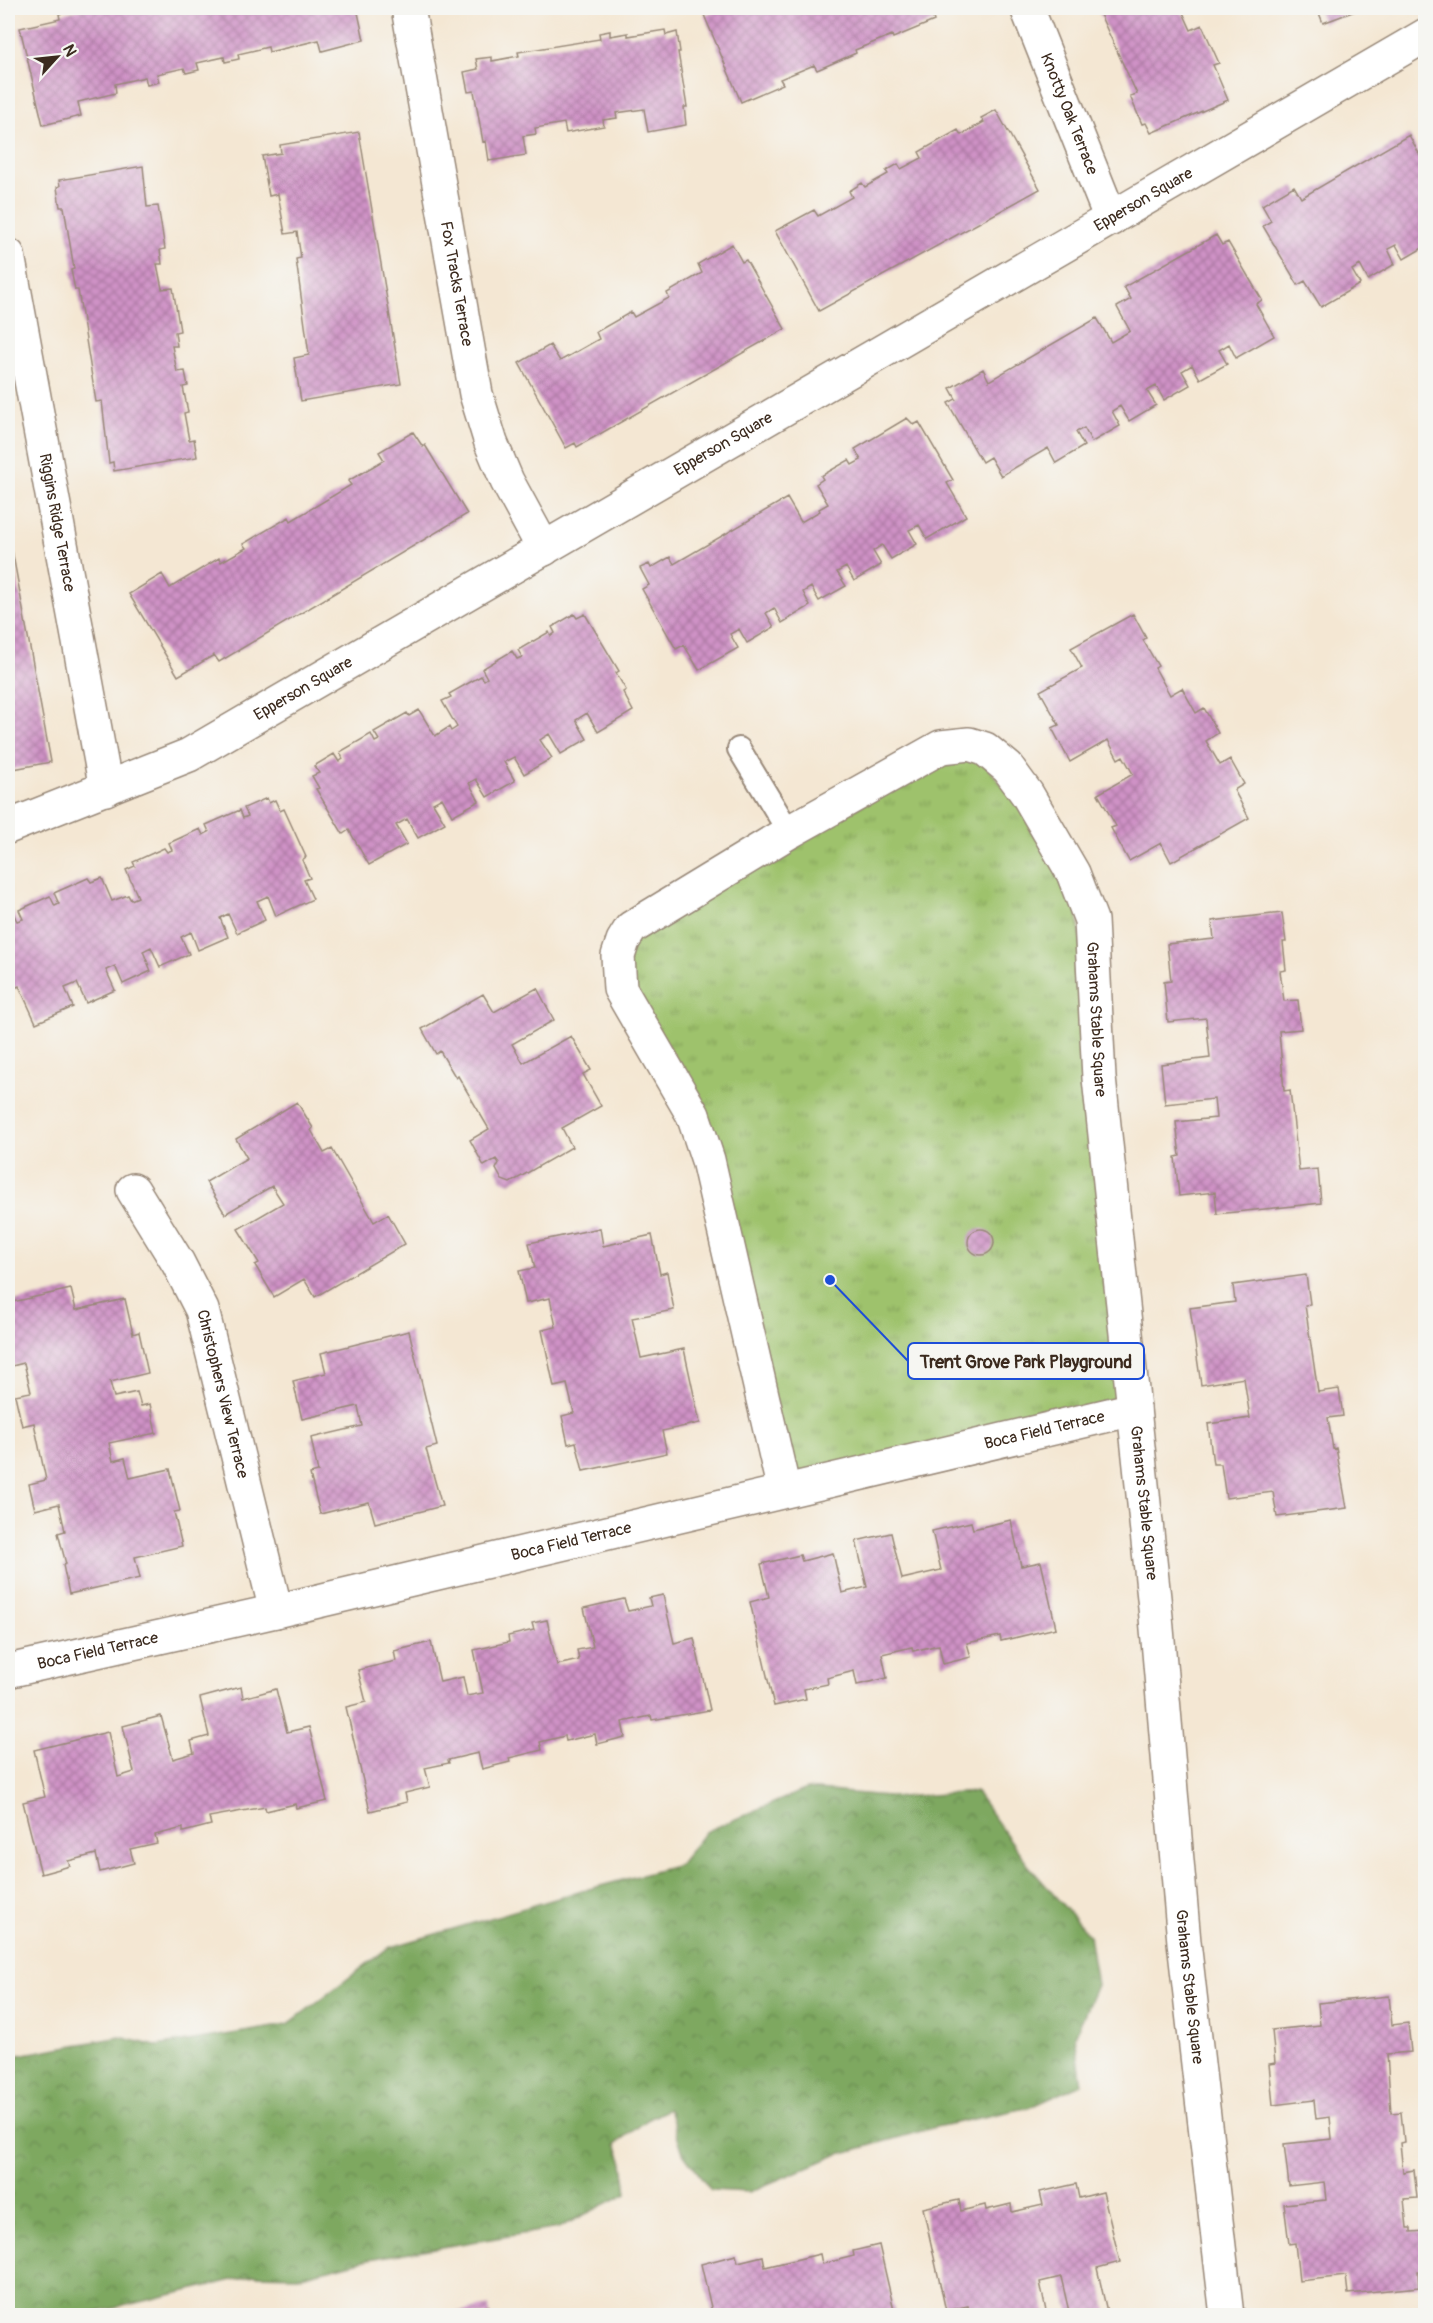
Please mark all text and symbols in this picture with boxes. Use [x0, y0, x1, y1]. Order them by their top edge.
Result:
north arrow [27, 27, 87, 87]
text: N [58, 41, 81, 60]
street label: Knotty Oak Terrace [1036, 50, 1102, 178]
street label: Epperson Square [1090, 163, 1196, 236]
street label: Fox Tracks Terrace [436, 220, 477, 348]
street label: Epperson Square [670, 407, 776, 481]
street label: Riggins Ridge Terrace [35, 452, 80, 593]
street label: Epperson Square [250, 652, 356, 725]
street label: Grahams Stable Square [1082, 941, 1111, 1098]
street label: Christophers View Terrace [192, 1308, 253, 1480]
callout: Trent Grove Park Playground [908, 1343, 1144, 1379]
text: Trent Grove Park Playground [919, 1351, 1132, 1374]
street label: Boca Field Terrace [982, 1406, 1107, 1454]
street label: Grahams Stable Square [1126, 1425, 1162, 1581]
street label: Boca Field Terrace [509, 1518, 634, 1565]
street label: Boca Field Terrace [36, 1628, 160, 1674]
street label: Grahams Stable Square [1171, 1909, 1208, 2065]

